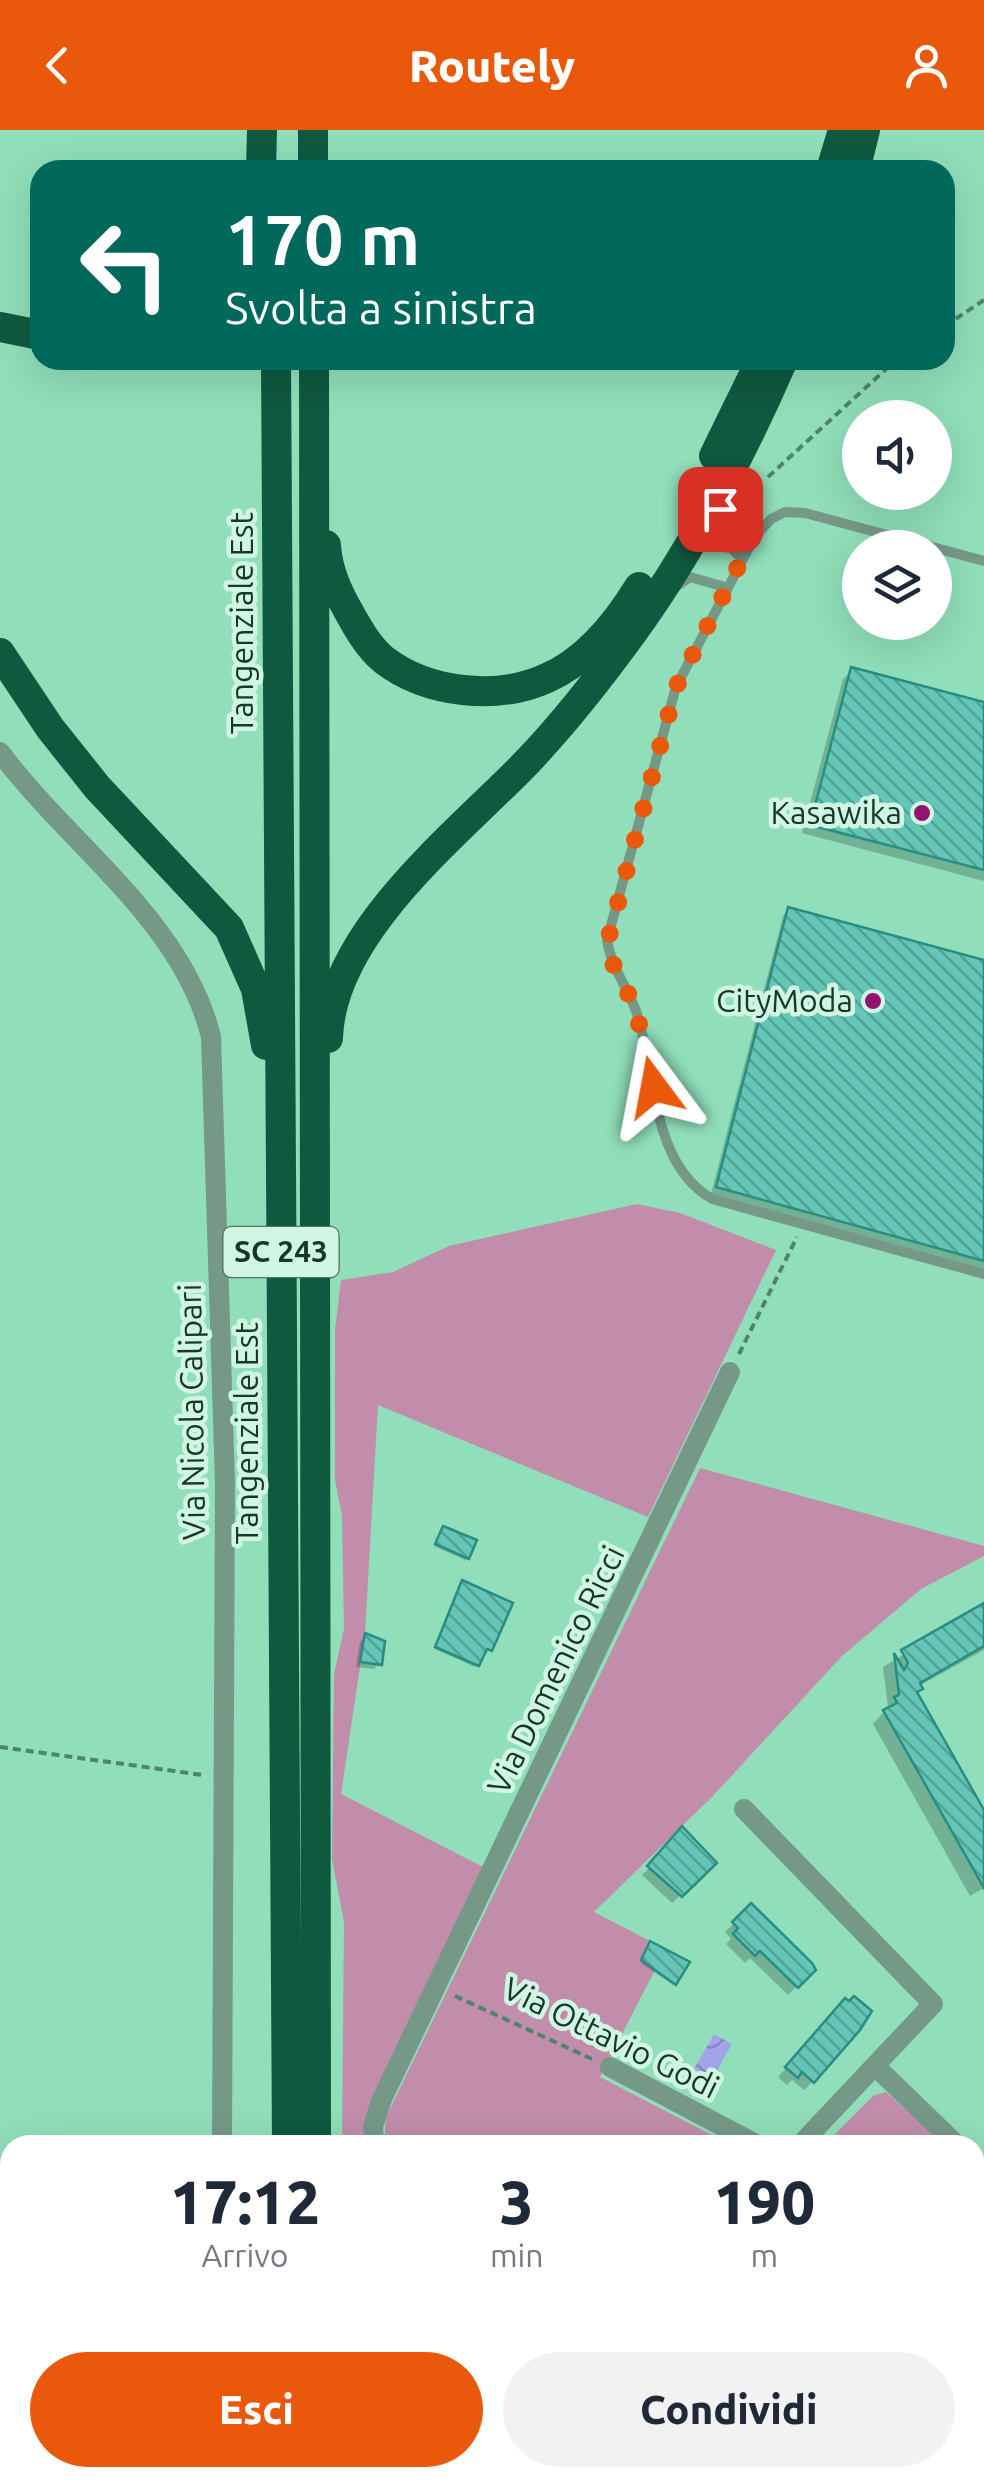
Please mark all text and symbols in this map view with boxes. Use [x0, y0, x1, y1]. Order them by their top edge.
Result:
icon: back [30, 38, 85, 93]
icon: person [899, 38, 954, 93]
text: Routely [409, 40, 575, 91]
icon: left [60, 200, 190, 330]
text: 170 m [225, 200, 420, 278]
text: Svolta a sinistra [225, 282, 537, 333]
map controls [842, 400, 952, 640]
button: sound [842, 400, 952, 510]
pin [678, 467, 763, 552]
icon: arrive [693, 482, 748, 537]
street label: Tangenziale Est [223, 511, 259, 734]
button: layers [842, 530, 952, 640]
place label: Kasawika [771, 794, 902, 830]
marker: Kasawika [911, 802, 933, 824]
place label: CityModa [716, 982, 853, 1018]
marker: CityModa [862, 990, 884, 1012]
position arrow [602, 1035, 706, 1139]
road number: SC 243 [224, 1227, 338, 1277]
street label: Via Nicola Calipari [171, 1283, 211, 1541]
street label: Tangenziale Est [228, 1321, 264, 1544]
street label: Via Domenico Ricci [479, 1540, 631, 1799]
street label: Via Ottavio Godi [498, 1969, 725, 2105]
text: 17:12 [170, 2168, 320, 2235]
text: 3 [500, 2168, 534, 2235]
text: 190 [714, 2168, 815, 2235]
text: Arrivo [201, 2237, 288, 2273]
text: min [490, 2237, 544, 2273]
text: m [750, 2237, 778, 2273]
button: Esci [30, 2352, 483, 2467]
button: Condividi [503, 2352, 955, 2467]

